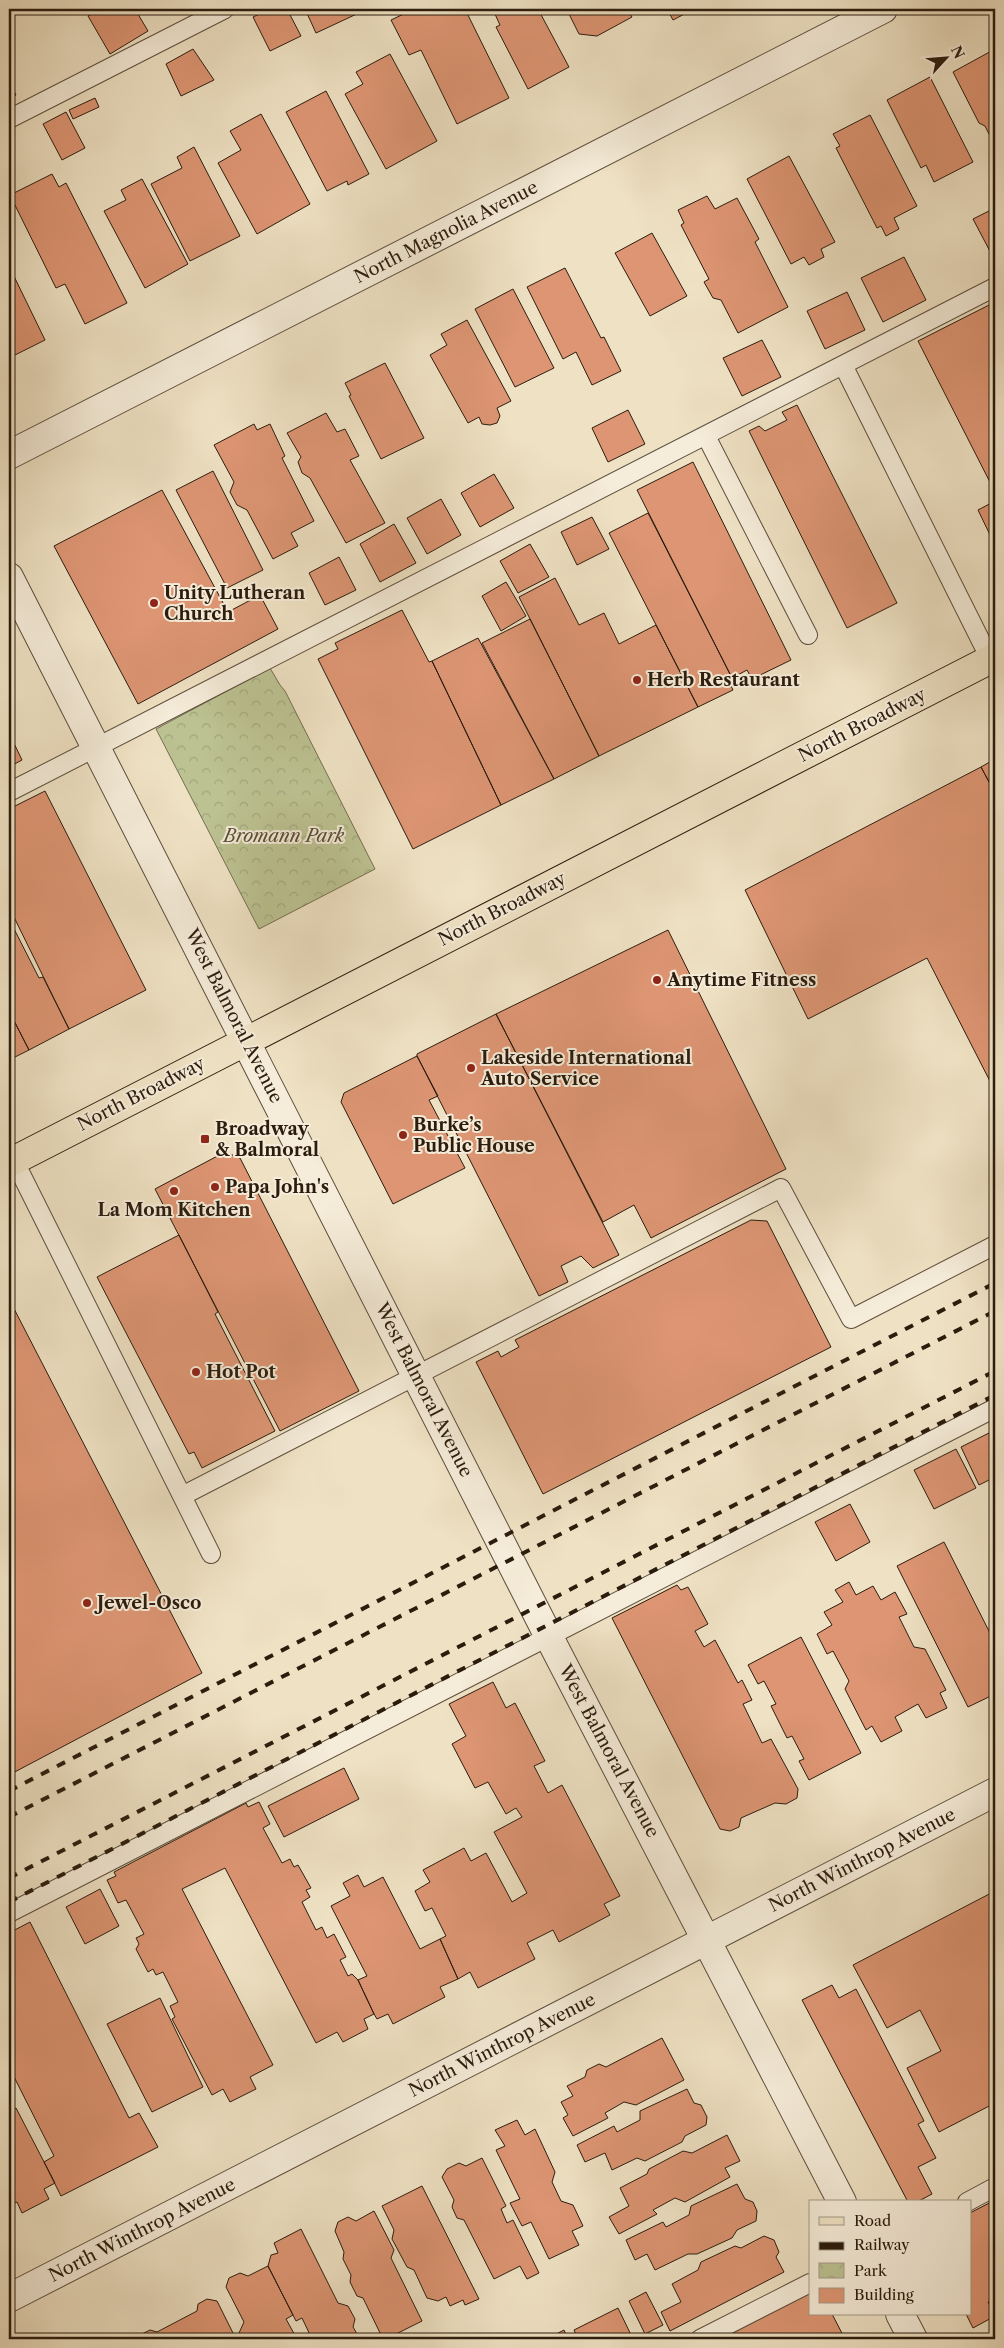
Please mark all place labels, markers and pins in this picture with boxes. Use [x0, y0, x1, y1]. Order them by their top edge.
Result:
place label: Unity Lutheran Church [164, 582, 306, 625]
marker: Unity Lutheran Church [148, 597, 160, 609]
place label: Herb Restaurant [647, 669, 800, 691]
marker: Herb Restaurant [631, 674, 643, 686]
place label: Anytime Fitness [666, 969, 816, 991]
marker: Anytime Fitness [651, 974, 663, 986]
place label: Lakeside International Auto Service [480, 1047, 692, 1090]
marker: Lakeside International Auto Service [465, 1062, 477, 1074]
place label: Burke’s Public House [413, 1114, 535, 1157]
place label: Broadway & Balmoral [215, 1118, 319, 1161]
marker: Burke’s Public House [397, 1129, 409, 1141]
marker: Broadway & Balmoral [199, 1133, 211, 1145]
place label: Papa John's [225, 1176, 329, 1198]
marker: Papa John's [209, 1181, 221, 1193]
marker: La Mom Kitchen [168, 1185, 180, 1197]
place label: La Mom Kitchen [97, 1199, 251, 1221]
place label: Hot Pot [206, 1361, 277, 1383]
marker: Hot Pot [190, 1366, 202, 1378]
place label: Jewel-Osco [94, 1592, 201, 1614]
marker: Jewel-Osco [81, 1597, 93, 1609]

